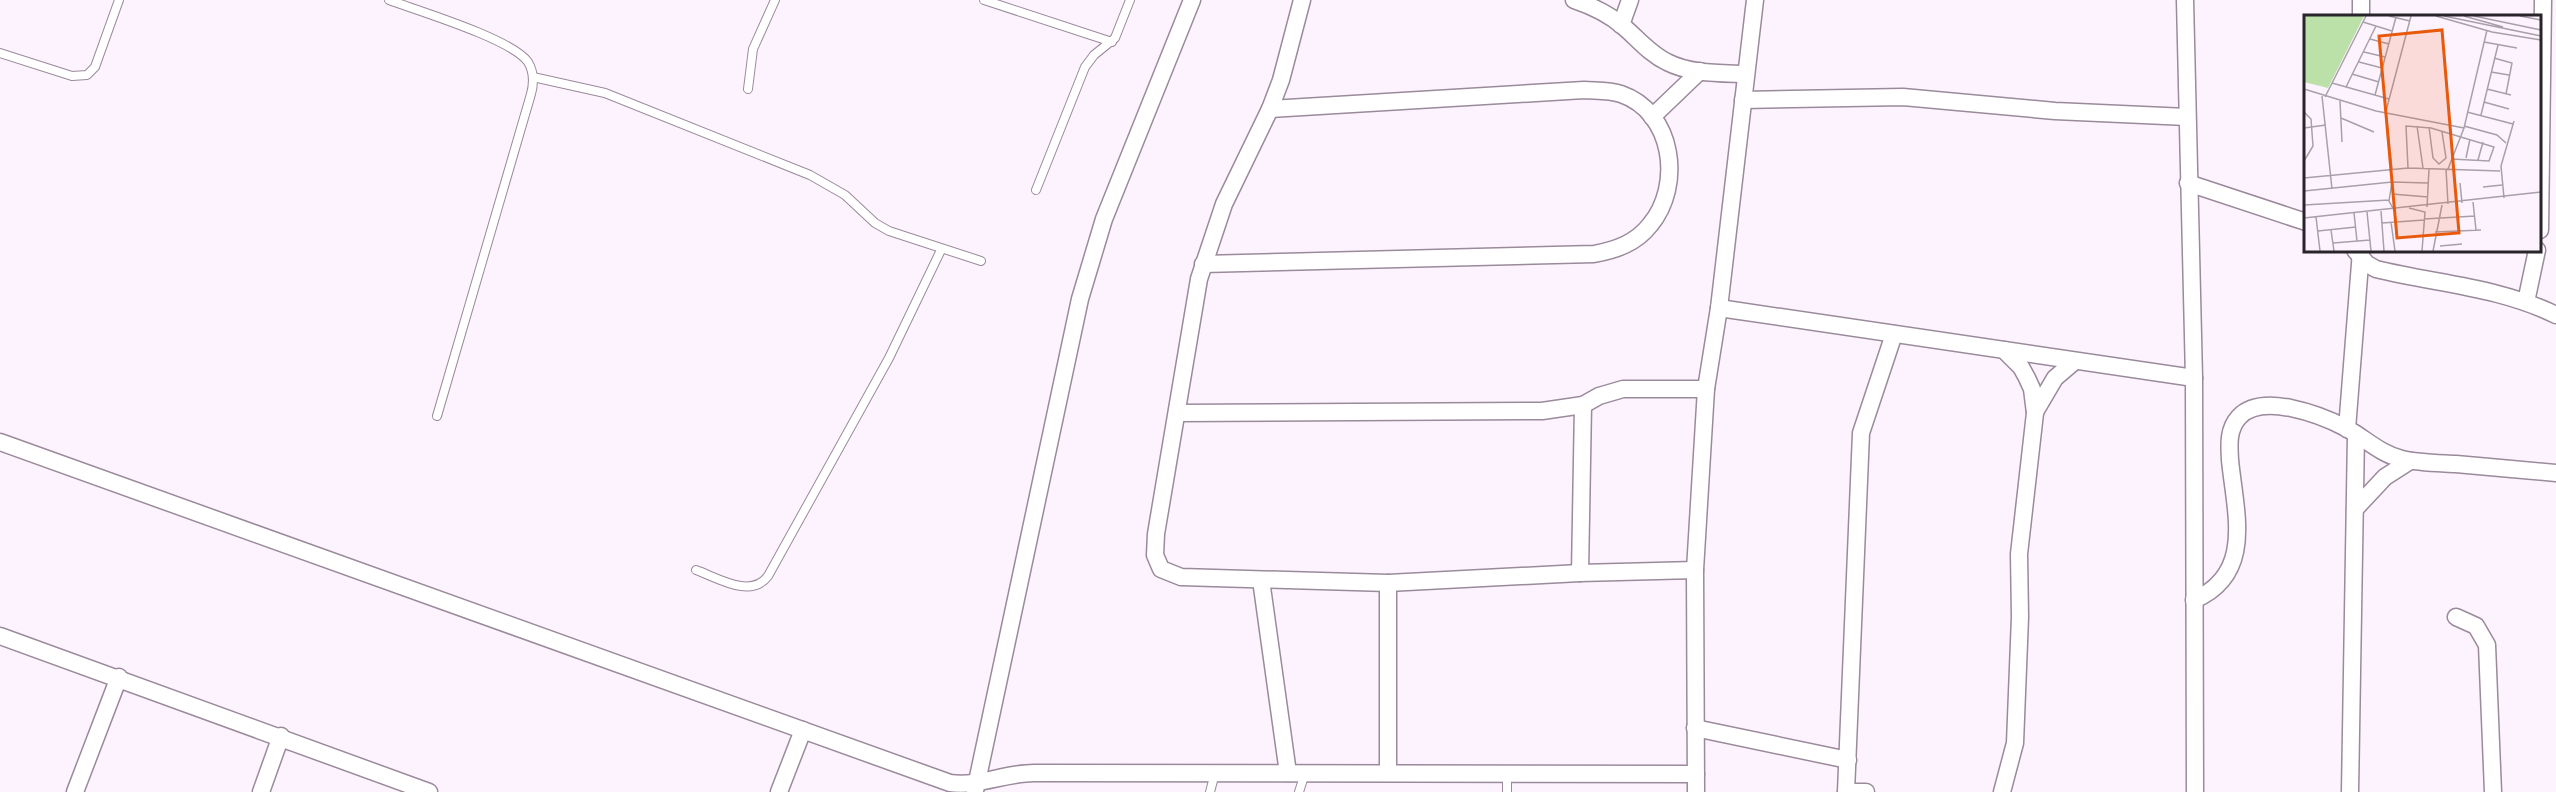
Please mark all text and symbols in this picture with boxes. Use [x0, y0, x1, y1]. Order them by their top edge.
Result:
inset map [2304, 15, 2541, 252]

